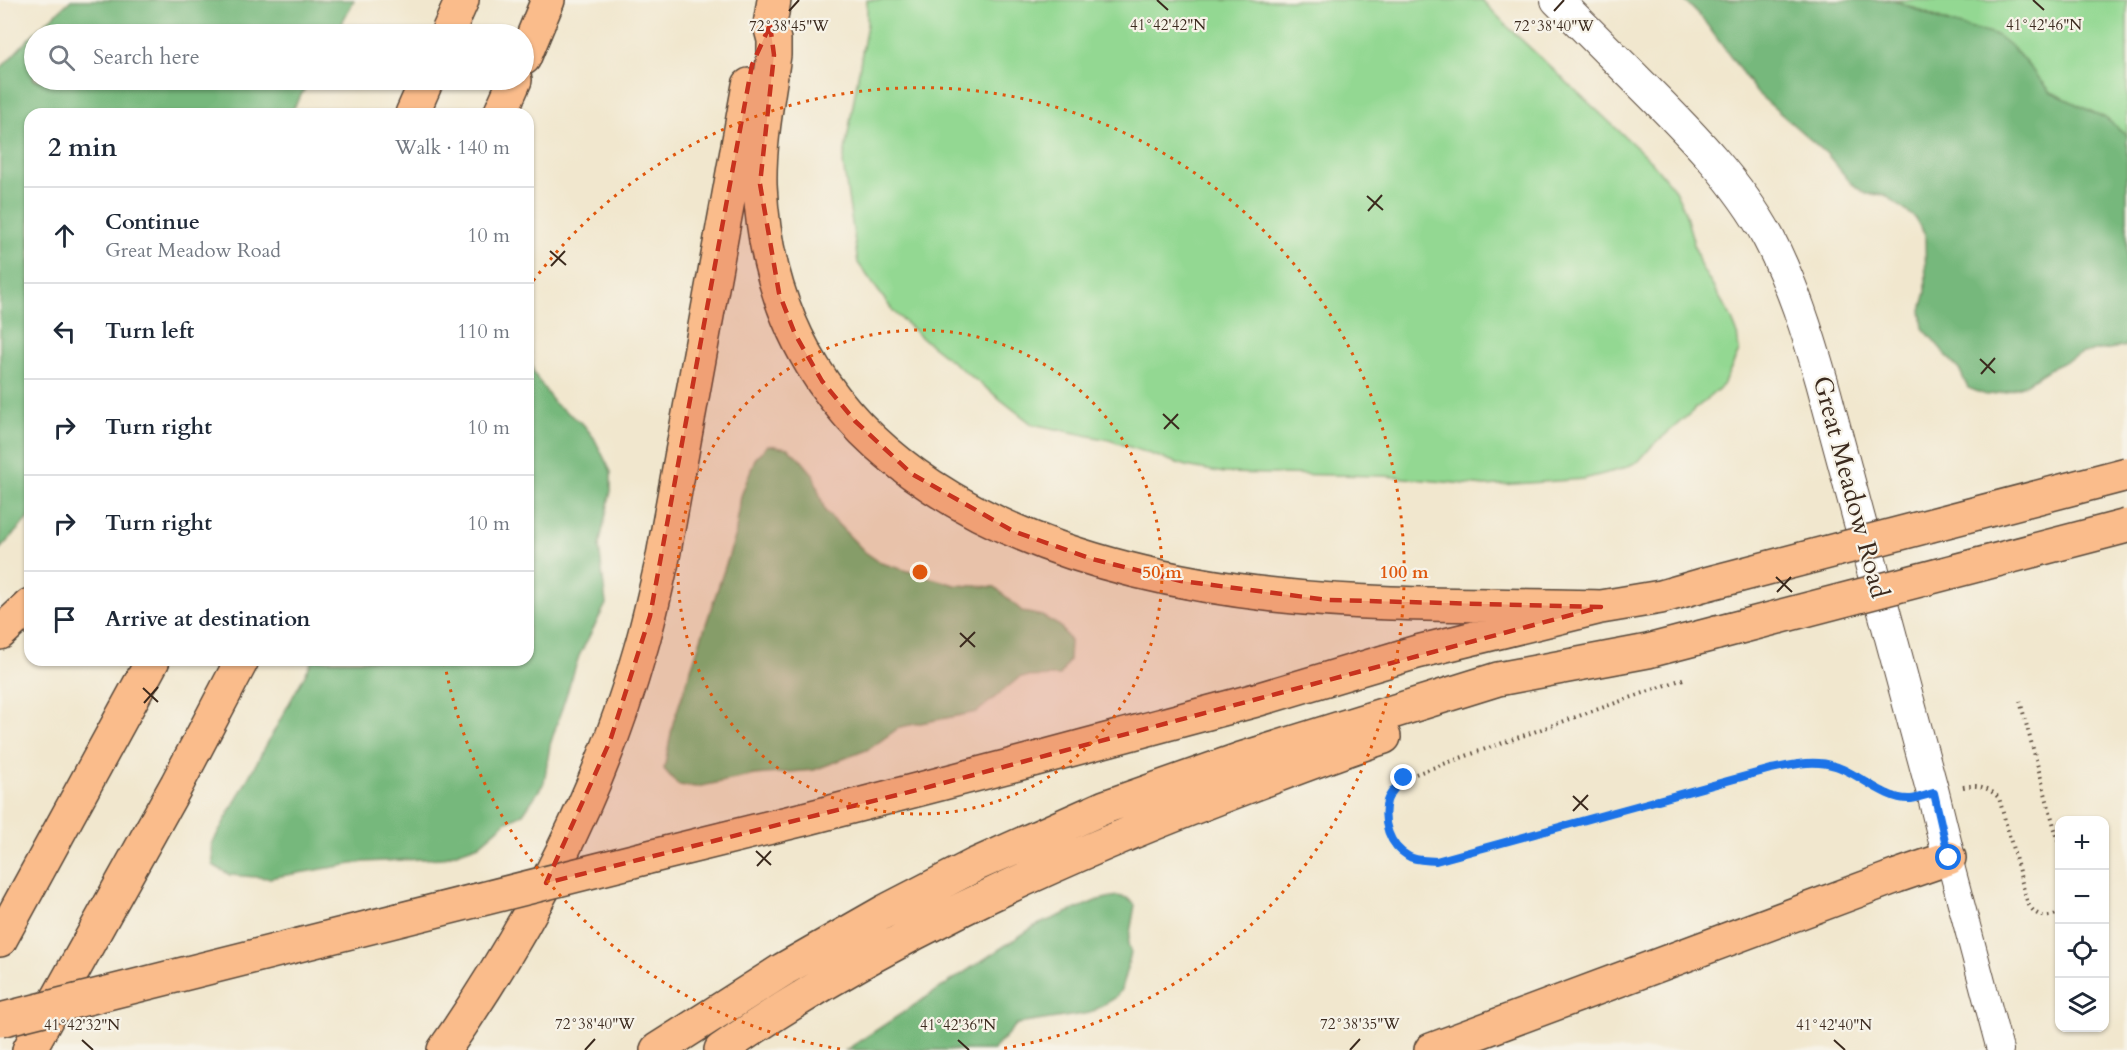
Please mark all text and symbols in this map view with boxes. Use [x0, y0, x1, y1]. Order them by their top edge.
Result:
text: 41°42'42"N [1130, 15, 1206, 35]
text: 41°42'46"N [2006, 15, 2082, 35]
text: 72°38'45"W [749, 16, 829, 36]
text: 72°38'40"W [1514, 16, 1594, 36]
search box [24, 24, 534, 90]
icon: search [45, 41, 78, 74]
text: Search here [93, 42, 200, 72]
text: 2 min [48, 130, 117, 165]
text: Walk · 140 m [395, 134, 510, 161]
text: Continue [105, 207, 200, 237]
icon: ahead [48, 219, 81, 252]
text: 10 m [467, 222, 510, 249]
text: Great Meadow Road [105, 237, 281, 264]
icon: left [48, 315, 81, 348]
text: Turn left [105, 316, 194, 346]
text: 110 m [457, 318, 510, 345]
street label: Great Meadow Road [1804, 372, 1898, 602]
icon: right [48, 411, 81, 444]
text: Turn right [105, 412, 212, 442]
text: 10 m [467, 414, 510, 441]
icon: right [48, 507, 81, 540]
text: Turn right [105, 508, 212, 538]
text: 10 m [467, 510, 510, 537]
text: 50 m [1142, 560, 1182, 585]
text: 100 m [1379, 560, 1429, 585]
centre of rings [910, 562, 930, 582]
icon: arrive [48, 603, 81, 636]
text: Arrive at destination [105, 604, 310, 634]
route end [1390, 764, 1416, 790]
map controls [2055, 816, 2109, 1032]
button: + [2055, 816, 2109, 870]
route start [1935, 844, 1961, 870]
button: − [2055, 870, 2109, 924]
button: locate [2055, 924, 2109, 978]
button: layers [2055, 978, 2109, 1032]
text: 72°38'40"W [555, 1014, 635, 1034]
text: 72°38'35"W [1320, 1014, 1400, 1034]
text: 41°42'32"N [44, 1015, 120, 1035]
text: 41°42'36"N [920, 1015, 996, 1035]
text: 41°42'40"N [1796, 1015, 1872, 1035]

